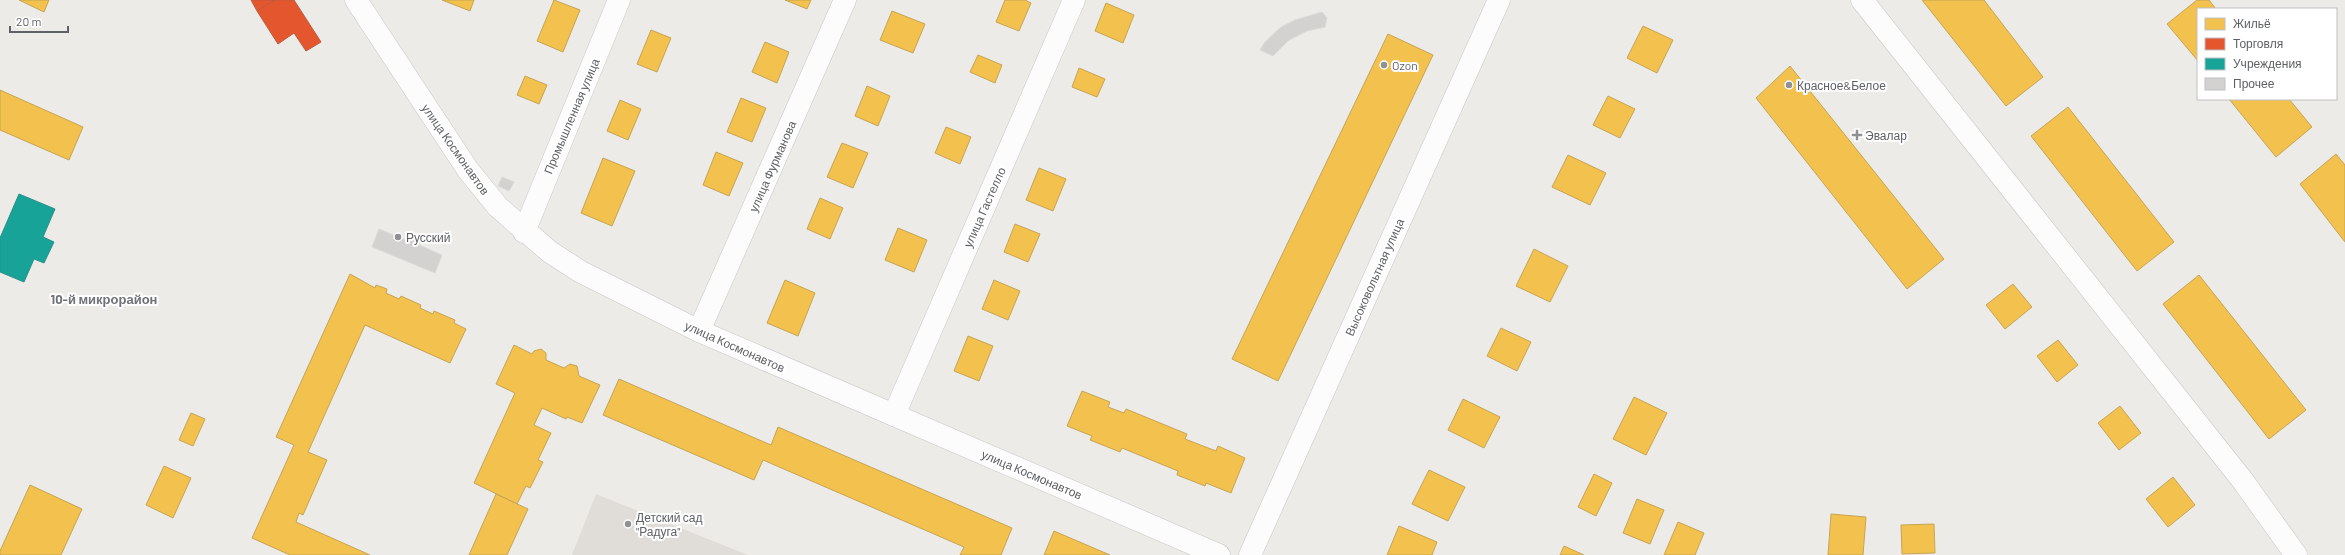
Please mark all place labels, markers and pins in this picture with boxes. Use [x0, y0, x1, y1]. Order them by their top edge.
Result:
place label: Ozon [1392, 58, 1418, 72]
marker: Ozon [1379, 60, 1389, 70]
place label: Красное&Белое [1797, 78, 1886, 93]
marker: Красное&Белое [1784, 80, 1794, 90]
place label: Эвалар [1865, 128, 1907, 143]
marker: Эвалар [1852, 130, 1862, 140]
place label: Русский [406, 230, 451, 245]
marker: Русский [393, 232, 403, 242]
place label: Детский сад "Радуга" [636, 510, 703, 539]
marker: Детский сад "Радуга" [623, 519, 633, 529]

